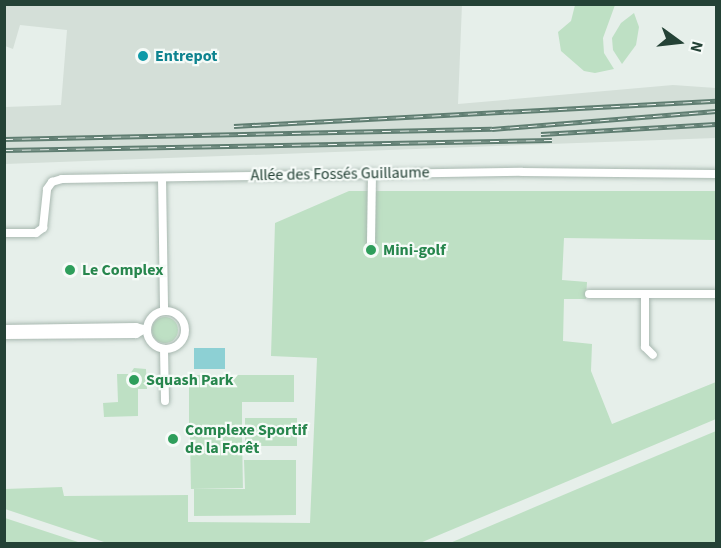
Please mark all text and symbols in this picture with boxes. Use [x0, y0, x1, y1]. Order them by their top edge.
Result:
north arrow [649, 12, 709, 72]
text: N [684, 39, 708, 55]
place label: Entrepot [155, 46, 217, 66]
marker: Entrepot [136, 49, 150, 63]
street label: Allée des Fossés Guillaume [250, 163, 430, 185]
place label: Mini-golf [383, 240, 446, 260]
marker: Mini-golf [364, 243, 378, 257]
place label: Le Complex [82, 260, 163, 280]
marker: Le Complex [63, 263, 77, 277]
place label: Squash Park [146, 370, 234, 390]
marker: Squash Park [127, 373, 141, 387]
place label: Complexe Sportif de la Forêt [185, 420, 307, 458]
marker: Complexe Sportif de la Forêt [166, 432, 180, 446]

